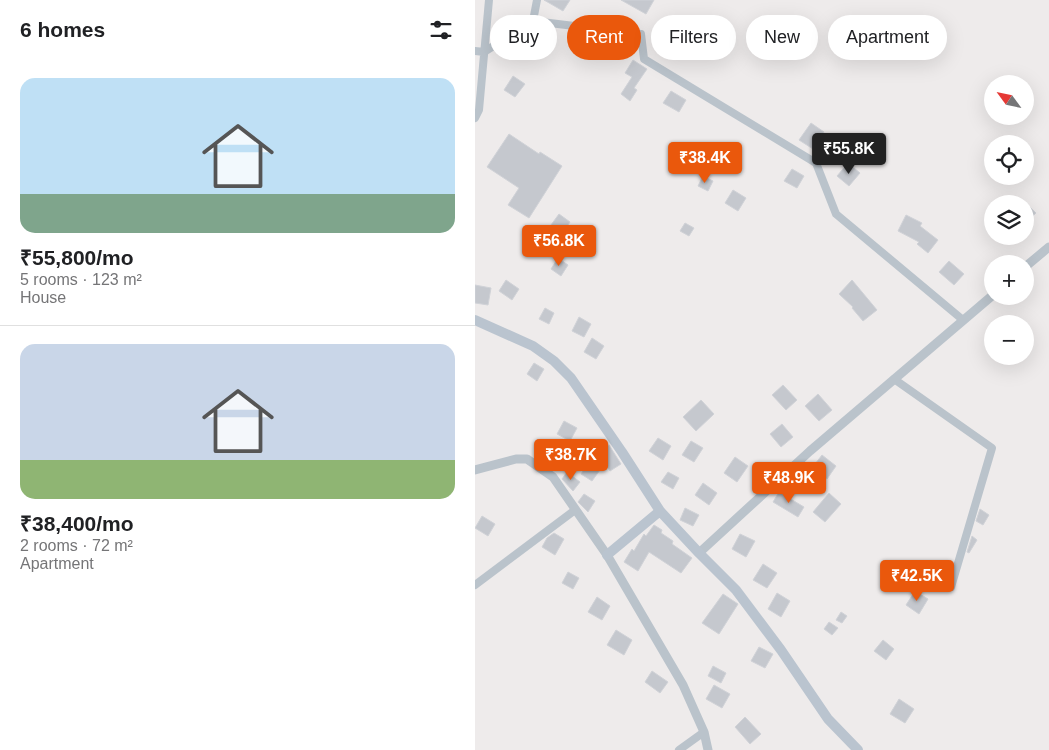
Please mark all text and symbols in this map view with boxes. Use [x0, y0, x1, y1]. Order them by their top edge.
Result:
chip: Buy [490, 15, 557, 60]
chip: Rent [567, 15, 641, 60]
chip: Filters [651, 15, 736, 60]
chip: New [746, 15, 818, 60]
chip: Apartment [828, 15, 947, 60]
icon: filters [427, 16, 455, 44]
text: 6 homes [20, 18, 105, 41]
north arrow [984, 75, 1034, 125]
map controls [984, 75, 1034, 365]
icon: home [193, 111, 283, 201]
pin: ₹55.8K [808, 132, 890, 175]
button: locate [984, 135, 1034, 185]
text: ₹55.8K [823, 140, 875, 157]
pin: ₹38.4K [664, 142, 746, 184]
text: ₹38.4K [679, 149, 731, 166]
button: layers [984, 195, 1034, 245]
pin: ₹56.8K [518, 224, 600, 267]
text: ₹56.8K [533, 232, 585, 249]
text: ₹55,800/mo [20, 246, 134, 269]
button: + [984, 255, 1034, 305]
text: 5 rooms · 123 m² [20, 271, 142, 288]
text: House [20, 289, 66, 306]
button: − [984, 315, 1034, 365]
icon: home [193, 376, 283, 466]
pin: ₹38.7K [530, 438, 612, 481]
text: ₹38.7K [545, 446, 597, 463]
pin: ₹48.9K [748, 462, 830, 504]
text: ₹48.9K [763, 469, 815, 486]
text: ₹38,400/mo [20, 512, 134, 535]
text: 2 rooms · 72 m² [20, 537, 133, 554]
text: Apartment [20, 555, 94, 572]
pin: ₹42.5K [876, 560, 958, 602]
text: ₹42.5K [891, 567, 943, 584]

